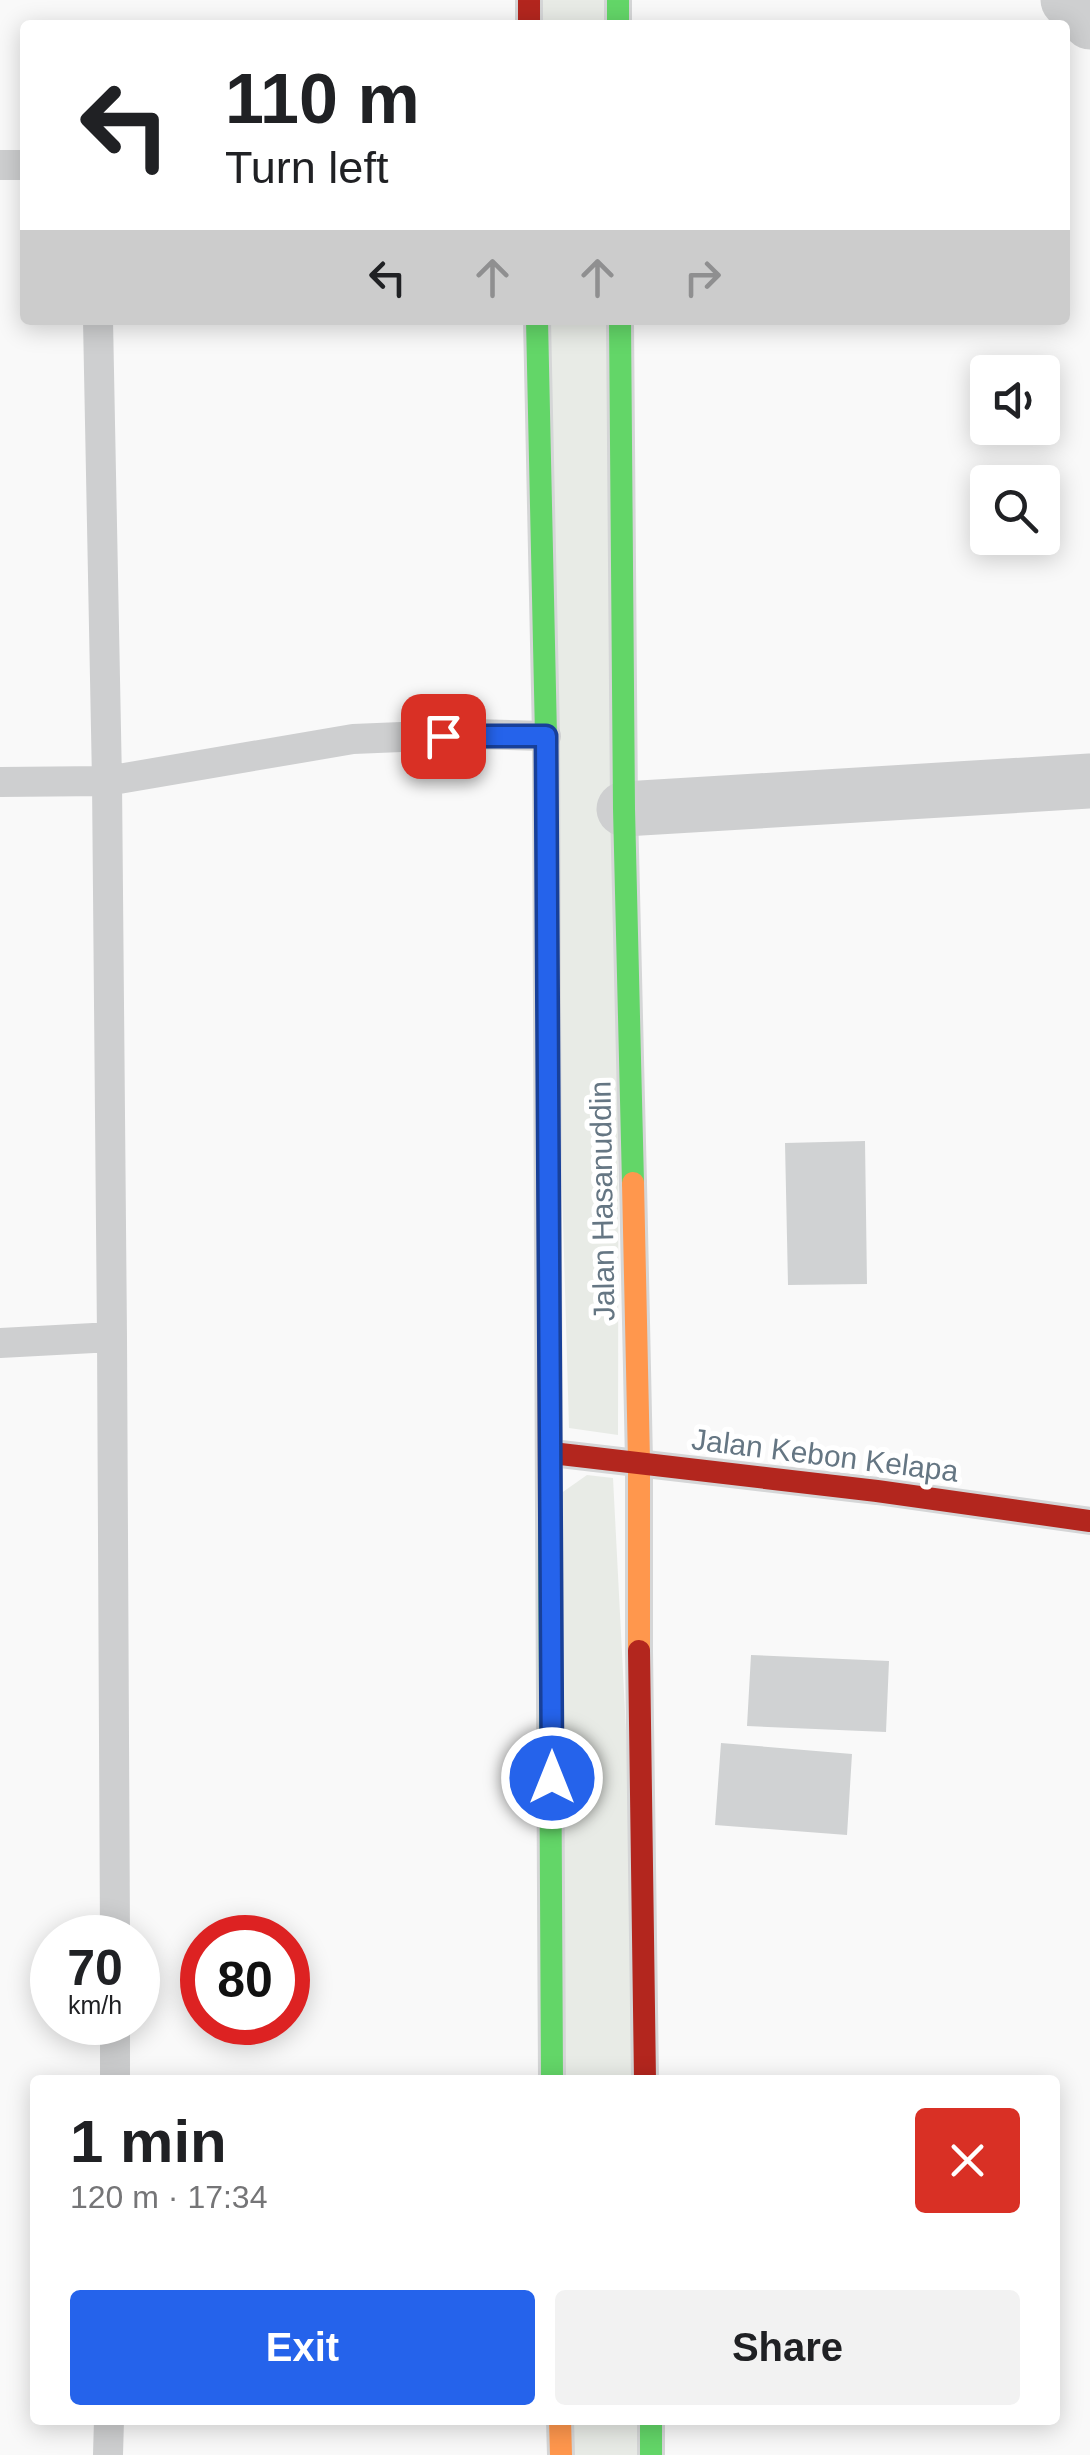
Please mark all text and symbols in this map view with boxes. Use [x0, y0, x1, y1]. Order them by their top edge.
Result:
icon: left [60, 60, 190, 190]
text: 110 m [225, 60, 420, 138]
text: Turn left [225, 142, 388, 193]
icon: left [360, 250, 415, 305]
icon: ahead [465, 250, 520, 305]
icon: ahead [570, 250, 625, 305]
icon: right [675, 250, 730, 305]
map controls [970, 355, 1060, 555]
button: sound [970, 355, 1060, 445]
button: search [970, 465, 1060, 555]
pin [401, 694, 486, 779]
icon: arrive [416, 709, 471, 764]
street label: Jalan Hasanuddin [583, 1081, 621, 1321]
street label: Jalan Kebon Kelapa [690, 1422, 961, 1488]
position arrow [500, 1726, 604, 1830]
speed limit sign: 80 [180, 1915, 310, 2045]
text: 70 [67, 1940, 123, 1996]
text: km/h [68, 1991, 122, 2019]
text: 1 min [70, 2108, 227, 2175]
button: close [915, 2108, 1020, 2213]
text: 120 m · 17:34 [70, 2179, 267, 2215]
button: Exit [70, 2290, 535, 2405]
button: Share [555, 2290, 1020, 2405]

